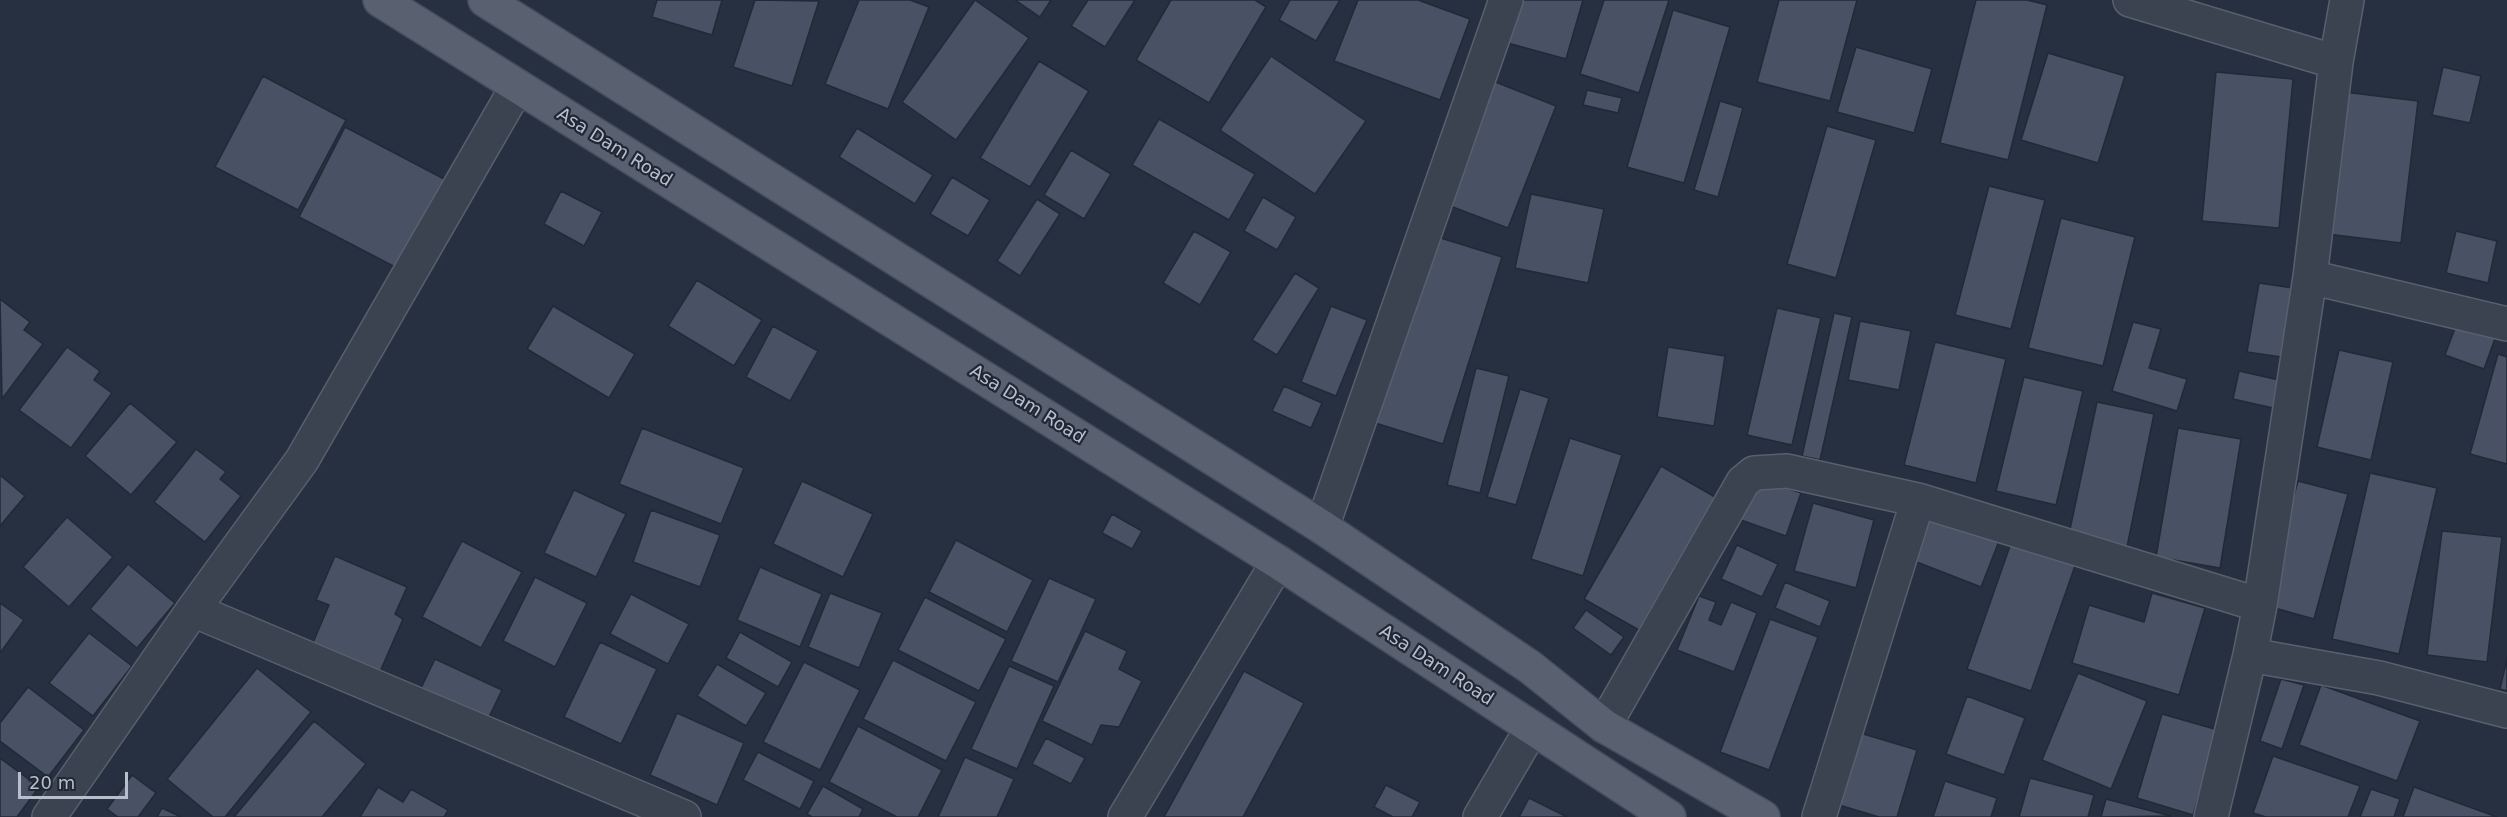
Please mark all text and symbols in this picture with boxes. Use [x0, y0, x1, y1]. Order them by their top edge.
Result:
street label: Asa Dam Road [552, 104, 676, 192]
street label: Asa Dam Road [965, 361, 1089, 449]
street label: Asa Dam Road [1375, 621, 1497, 711]
scale bar [21, 760, 130, 798]
text: 20 m [29, 772, 75, 793]

